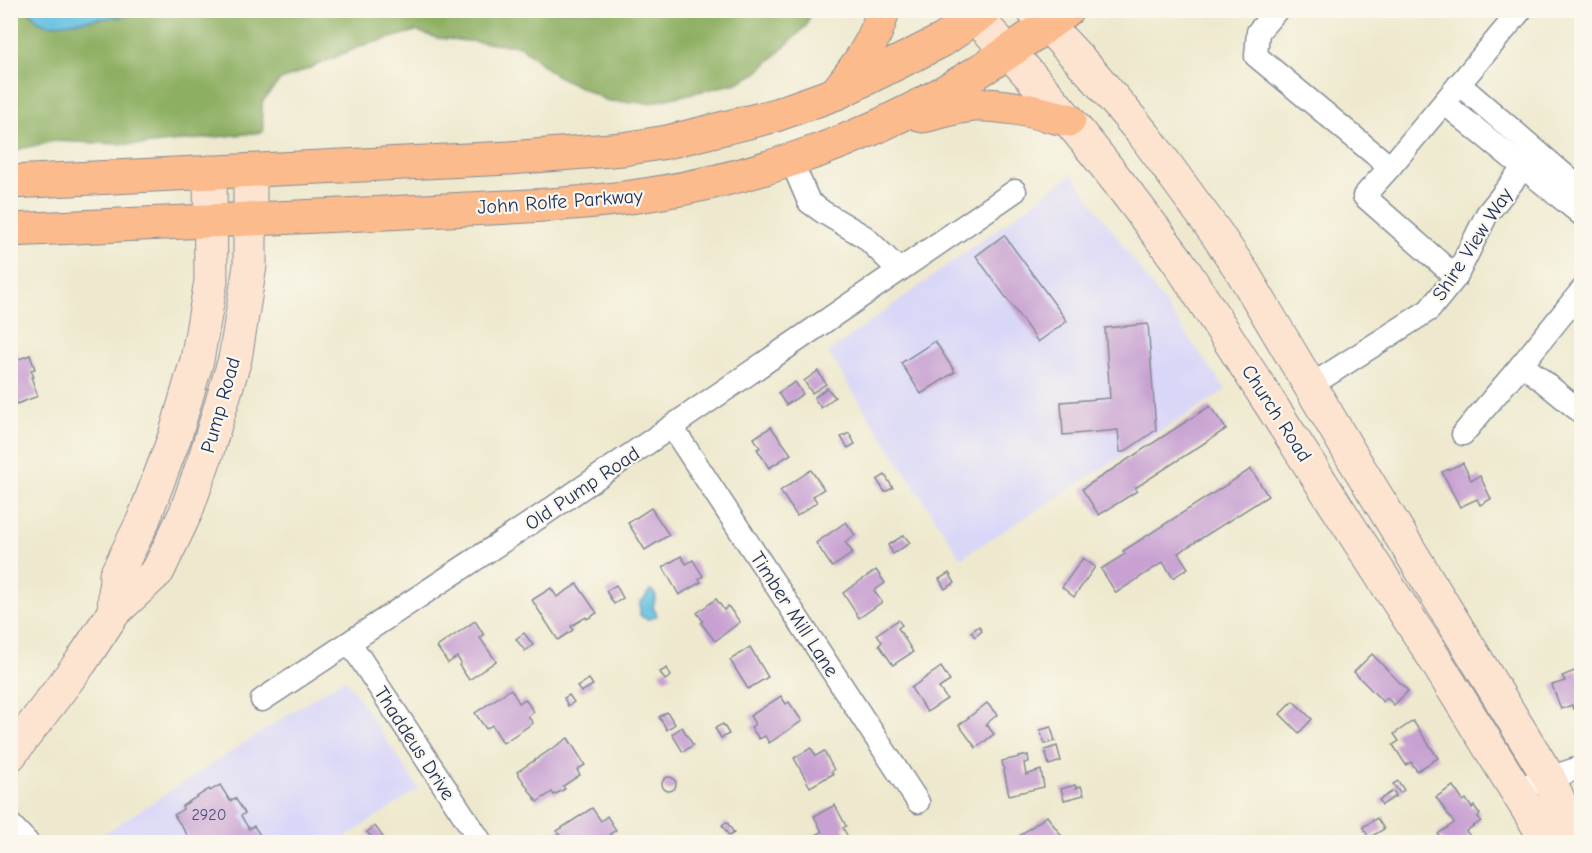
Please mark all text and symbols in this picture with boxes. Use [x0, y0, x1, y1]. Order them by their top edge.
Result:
street label: John Rolfe Parkway [476, 184, 644, 219]
street label: Shire View Way [1427, 184, 1517, 305]
street label: Pump Road [196, 355, 245, 456]
street label: Church Road [1237, 361, 1316, 466]
street label: Old Pump Road [521, 442, 644, 535]
street label: Timber Mill Lane [746, 547, 844, 681]
street label: Thaddeus Drive [369, 682, 460, 804]
house number: 2920 [192, 806, 226, 824]

